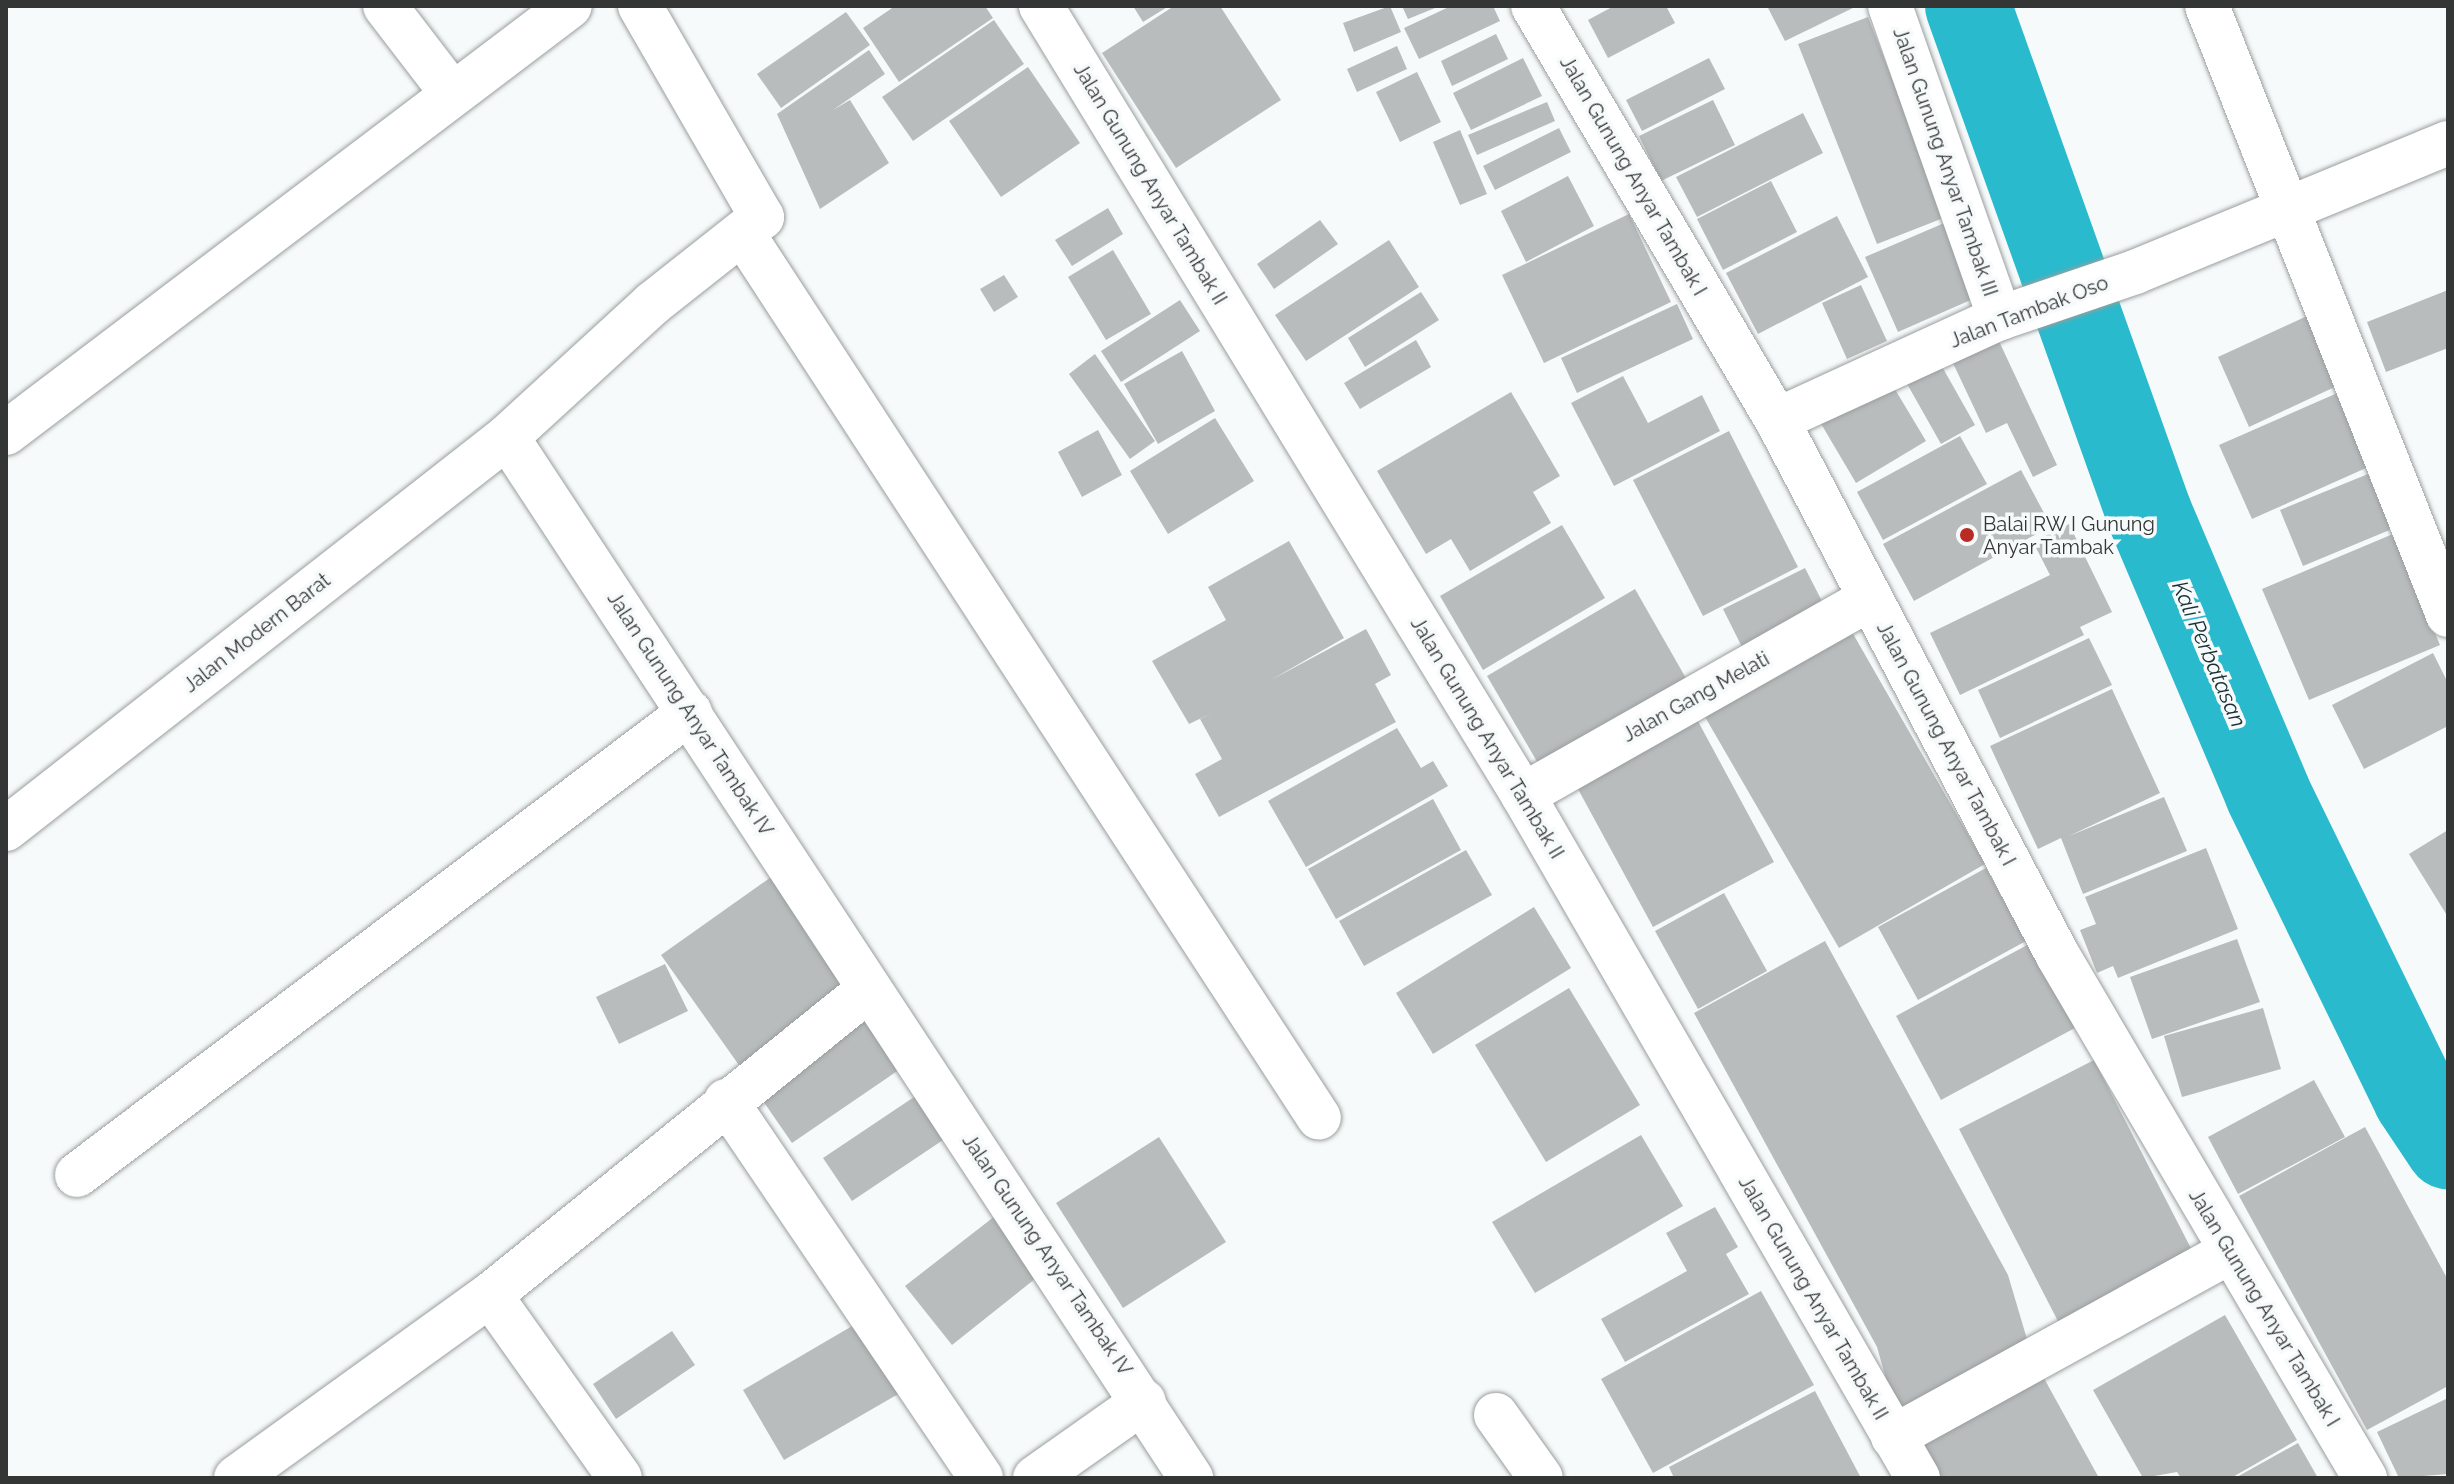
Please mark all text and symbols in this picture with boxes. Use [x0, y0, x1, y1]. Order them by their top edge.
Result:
street label: Jalan Gunung Anyar Tambak III [1887, 24, 2003, 300]
street label: Jalan Gunung Anyar Tambak I [1554, 51, 1712, 301]
street label: Jalan Gunung Anyar Tambak II [1068, 58, 1232, 310]
street label: Jalan Tambak Oso [1946, 271, 2112, 353]
place label: Balai RW I Gunung Anyar Tambak [1983, 512, 2156, 559]
marker: Balai RW I Gunung Anyar Tambak [1958, 526, 1976, 544]
street label: Jalan Modern Barat [179, 568, 335, 698]
water label: Kali Perbatasan [2166, 577, 2252, 731]
street label: Jalan Gunung Anyar Tambak IV [602, 587, 778, 841]
street label: Jalan Gunung Anyar Tambak II [1405, 612, 1569, 864]
street label: Jalan Gunung Anyar Tambak I [1871, 617, 2021, 871]
street label: Jalan Gang Melati [1618, 647, 1774, 747]
street label: Jalan Gunung Anyar Tambak IV [957, 1129, 1137, 1381]
street label: Jalan Gunung Anyar Tambak II [1733, 1171, 1893, 1425]
street label: Jalan Gunung Anyar Tambak I [2183, 1184, 2345, 1432]

